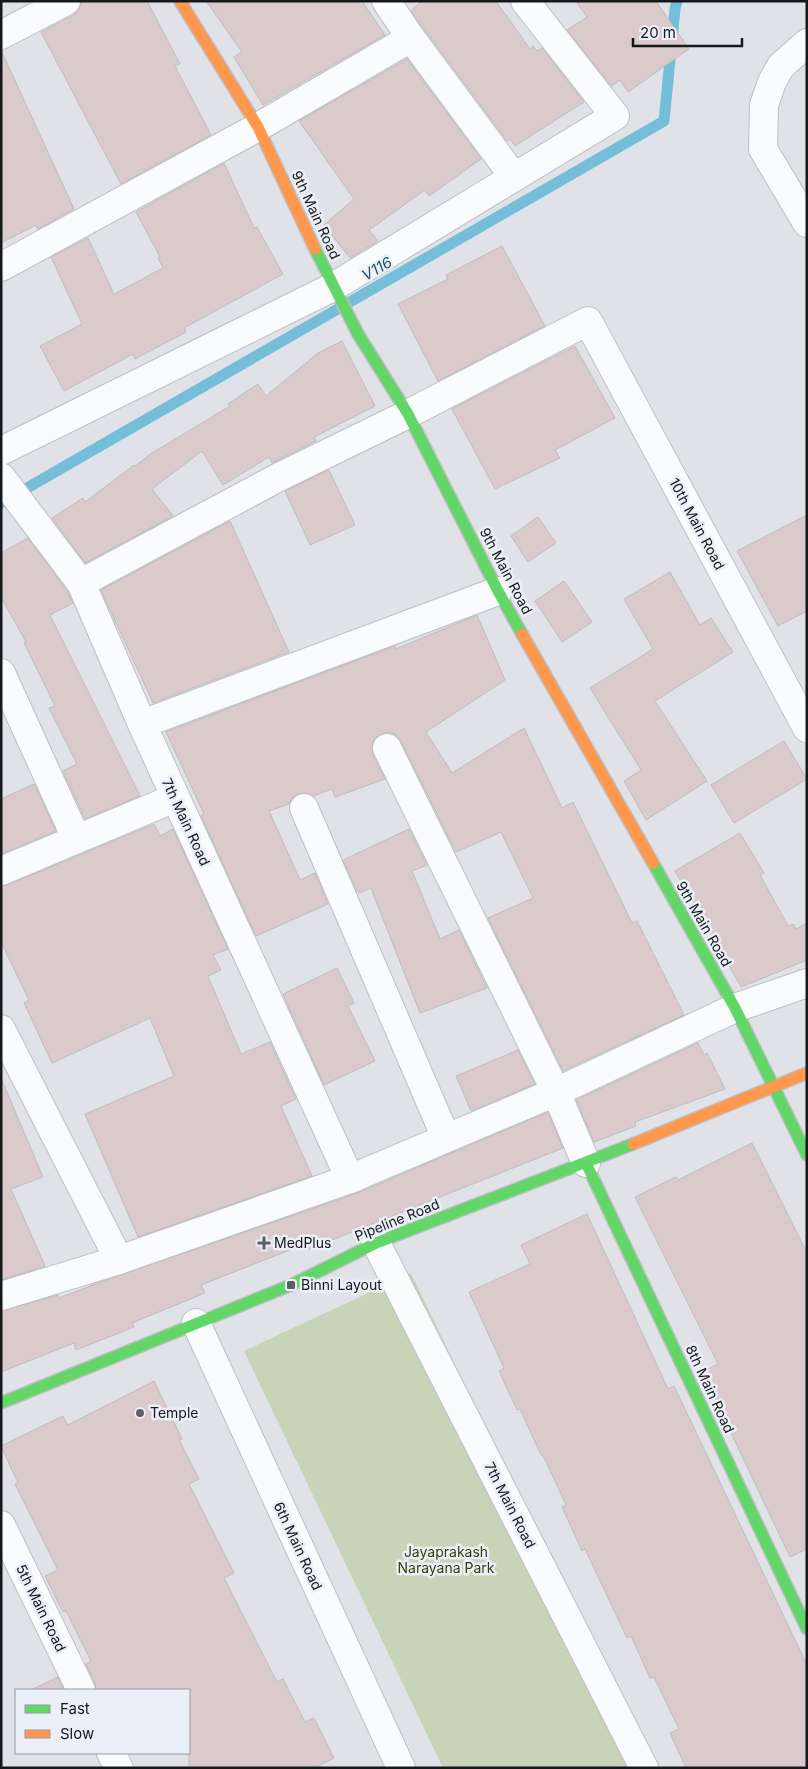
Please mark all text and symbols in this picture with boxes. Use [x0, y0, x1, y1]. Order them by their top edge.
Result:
scale bar [633, 15, 742, 47]
text: 20 m [640, 23, 676, 42]
street label: 9th Main Road [289, 168, 344, 262]
water label: V116 [358, 252, 395, 285]
street label: 10th Main Road [666, 475, 729, 573]
street label: 9th Main Road [477, 525, 536, 617]
street label: 7th Main Road [159, 775, 214, 868]
street label: 9th Main Road [673, 878, 736, 969]
street label: Pipeline Road [352, 1195, 442, 1244]
place label: MedPlus [274, 1234, 331, 1251]
marker: MedPlus [258, 1237, 270, 1249]
place label: Binni Layout [301, 1276, 382, 1293]
marker: Binni Layout [285, 1279, 297, 1291]
street label: 8th Main Road [683, 1342, 738, 1436]
place label: Temple [150, 1404, 199, 1421]
marker: Temple [134, 1407, 146, 1419]
street label: 7th Main Road [481, 1459, 539, 1551]
street label: 6th Main Road [271, 1499, 326, 1593]
park label: Jayaprakash Narayana Park [397, 1543, 495, 1576]
street label: 5th Main Road [13, 1561, 70, 1654]
legend [15, 1689, 190, 1754]
text: Fast [60, 1699, 90, 1718]
text: Slow [60, 1724, 94, 1743]

